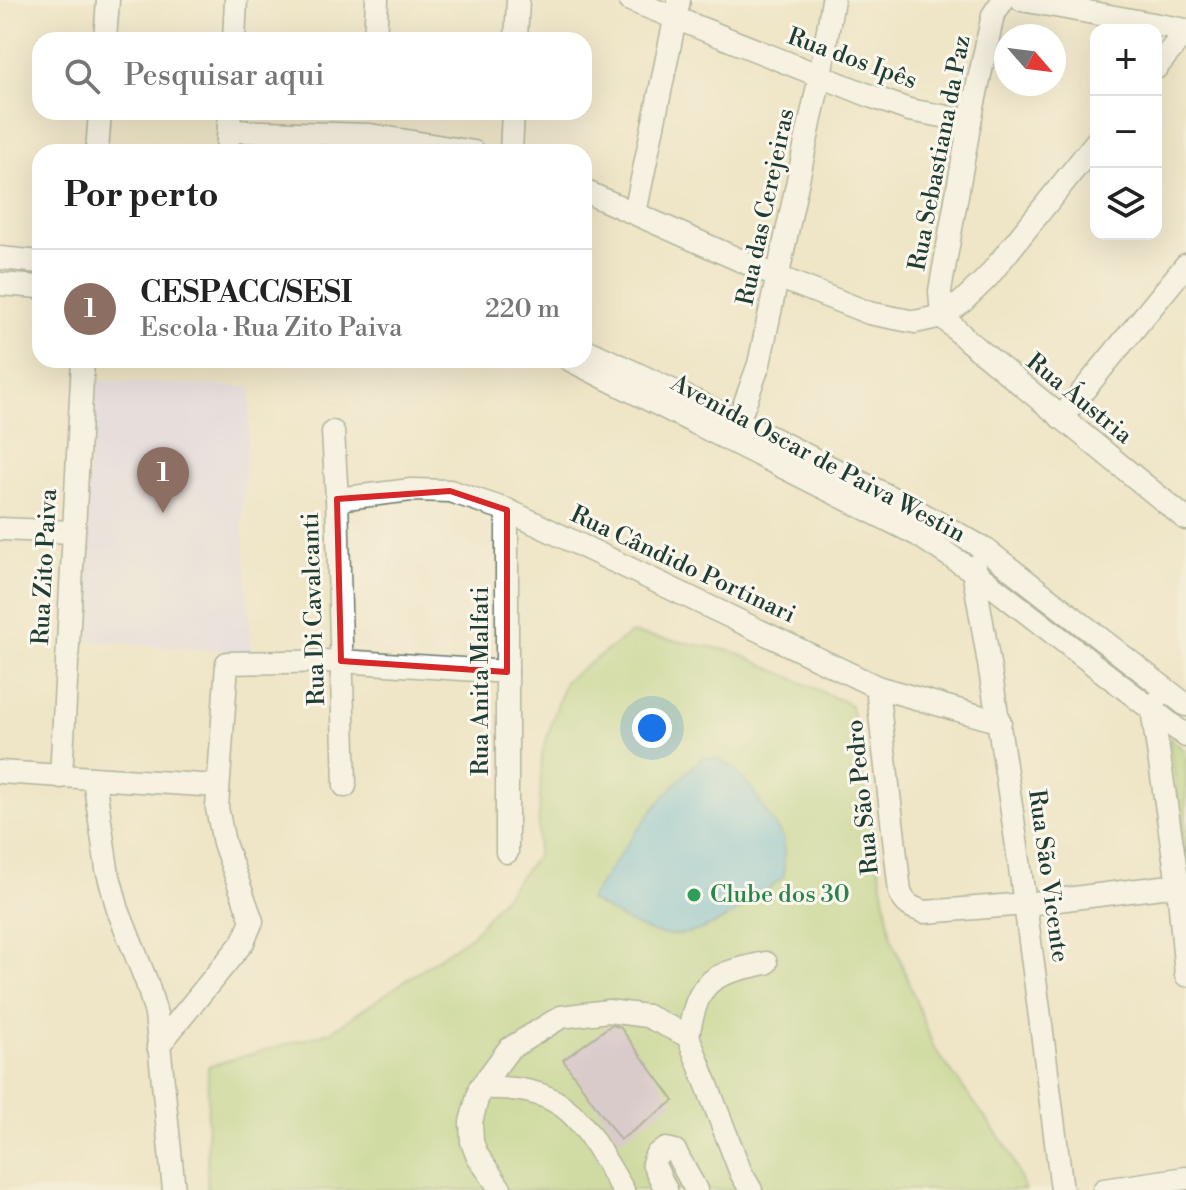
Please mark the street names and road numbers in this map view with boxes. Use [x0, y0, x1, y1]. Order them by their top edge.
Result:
street label: Rua dos Ipês [783, 22, 921, 96]
street label: Rua Sebastiana da Paz [902, 33, 978, 273]
street label: Rua das Cerejeiras [730, 106, 802, 308]
street label: Rua Áustria [1020, 346, 1139, 451]
street label: Avenida Oscar de Paiva Westin [665, 368, 970, 550]
street label: Rua Zito Paiva [26, 487, 64, 646]
street label: Rua Cândido Portinari [566, 500, 800, 630]
street label: Rua Di Cavalcanti [296, 512, 332, 706]
street label: Rua Anita Malfati [466, 586, 496, 776]
street label: Rua São Pedro [840, 718, 886, 876]
street label: Rua São Vicente [1021, 788, 1075, 964]

